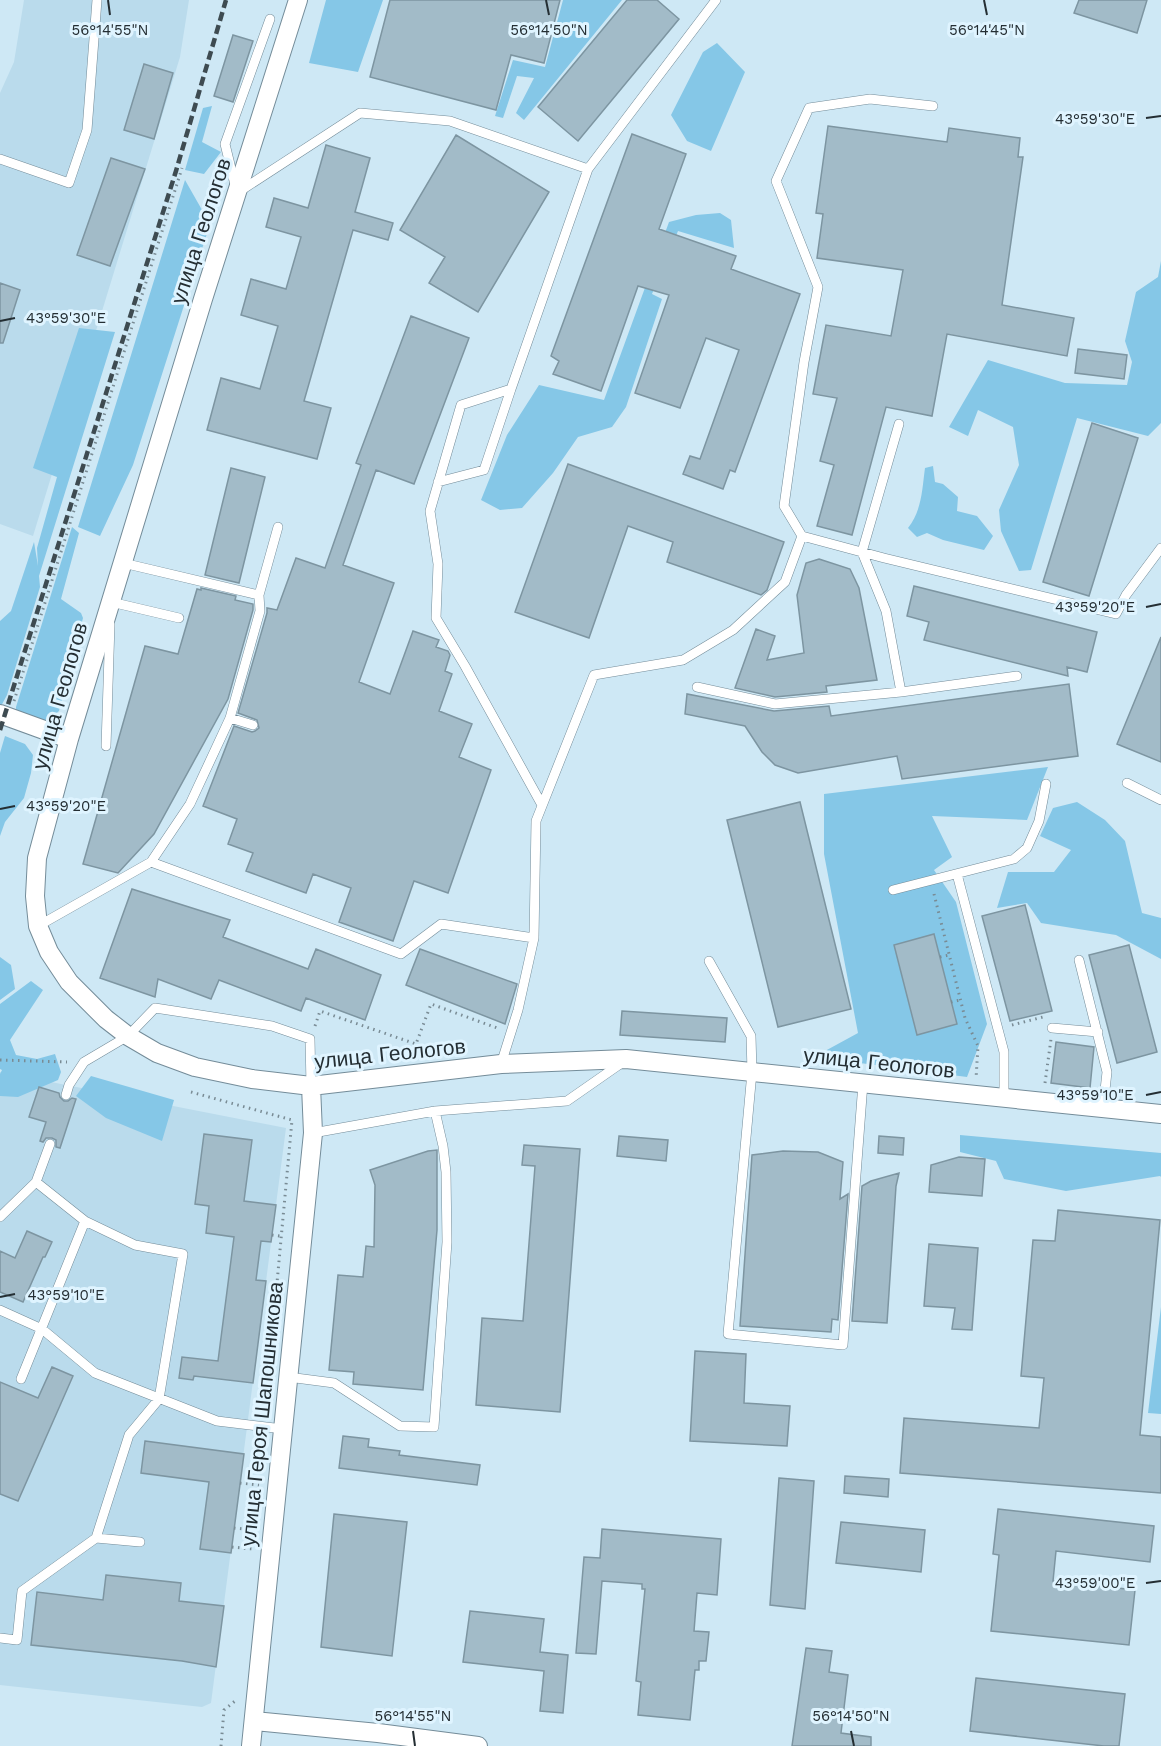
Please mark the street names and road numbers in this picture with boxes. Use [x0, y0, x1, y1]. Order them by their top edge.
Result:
street label: улица Геологов [165, 155, 236, 307]
street label: улица Геологов [27, 619, 92, 772]
street label: улица Геологов [313, 1033, 467, 1074]
street label: улица Геологов [802, 1042, 956, 1083]
street label: улица Героя Шапошникова [235, 1280, 288, 1548]

